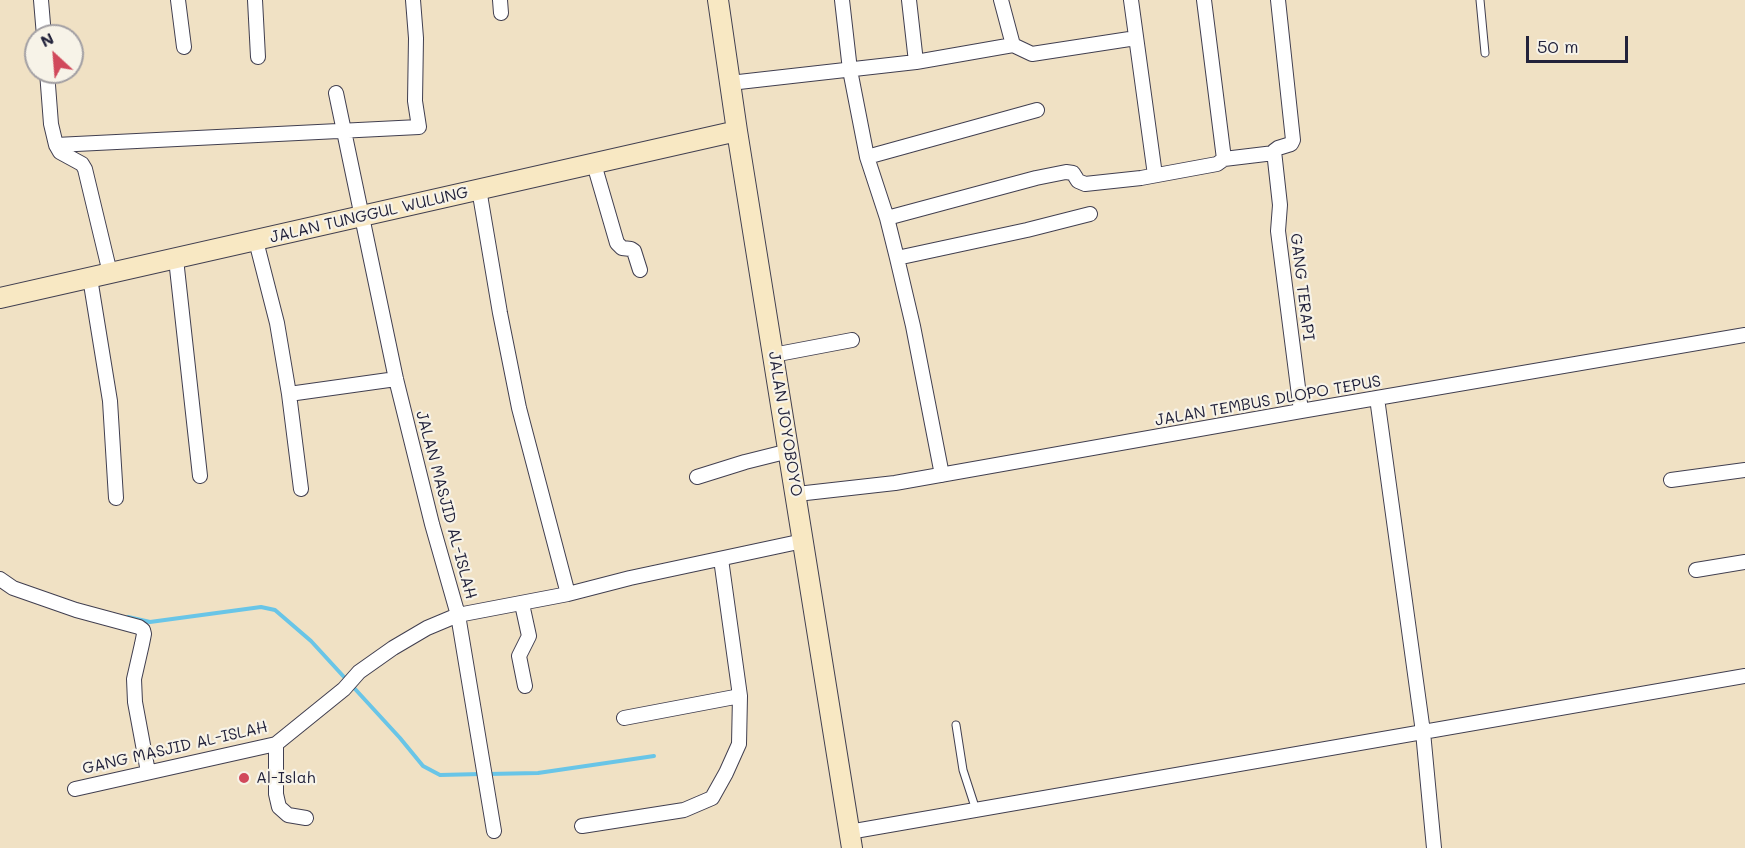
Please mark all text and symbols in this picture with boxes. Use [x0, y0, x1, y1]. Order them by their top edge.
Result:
north arrow [24, 24, 84, 84]
scale bar [1529, 24, 1631, 62]
text: N [37, 27, 57, 51]
text: 50 m [1537, 34, 1579, 58]
street label: JALAN TUNGGUL WULUNG [268, 183, 470, 247]
street label: GANG TERAPI [1286, 232, 1318, 342]
street label: JALAN JOYOBOYO [764, 350, 806, 498]
street label: JALAN TEMBUS DLOPO TEPUS [1154, 372, 1382, 430]
street label: JALAN MASJID AL-ISLAH [412, 409, 480, 601]
street label: GANG MASJID AL-ISLAH [80, 717, 270, 779]
place label: Al-Islah [256, 768, 316, 788]
marker: Al-Islah [237, 771, 251, 785]

